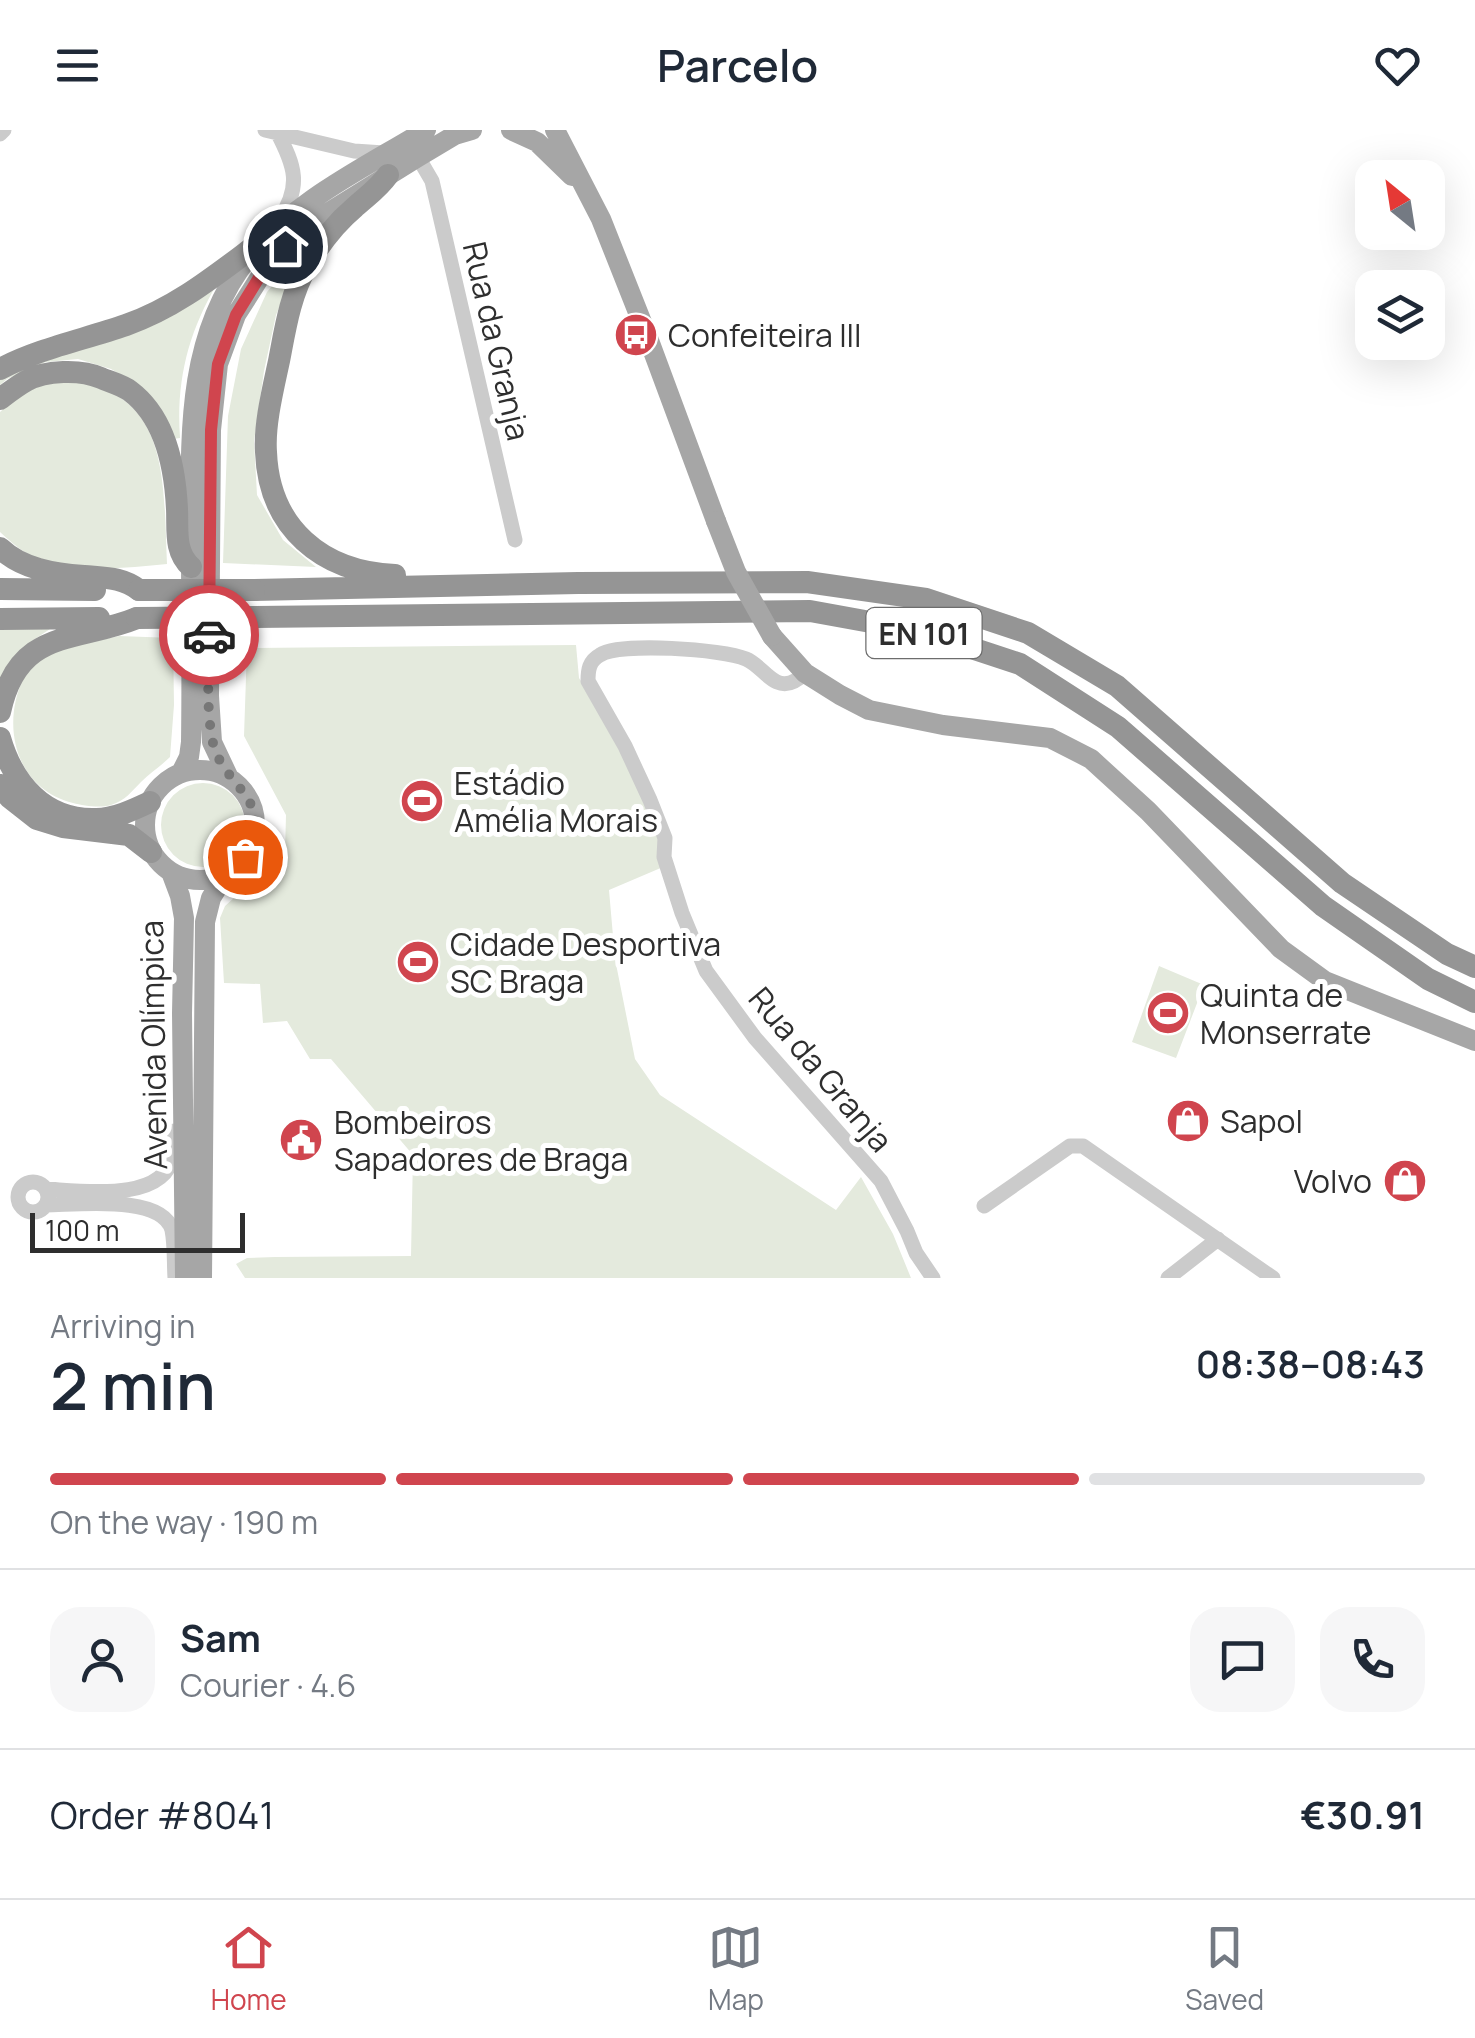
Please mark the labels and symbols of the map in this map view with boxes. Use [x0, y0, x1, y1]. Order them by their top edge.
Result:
north arrow [1355, 160, 1445, 250]
pin [243, 204, 328, 289]
street label: Rua da Granja [453, 237, 541, 445]
bus stop icon: Confeiteira III [613, 312, 659, 358]
place label: Confeiteira III [668, 313, 862, 357]
courier [159, 585, 259, 685]
road number: EN 101 [866, 608, 982, 658]
place label: Estádio Amélia Morais [454, 761, 658, 842]
sports icon: Estádio Amélia Morais [399, 778, 445, 824]
pin [203, 815, 288, 900]
street label: Avenida Olímpica [129, 920, 177, 1170]
place label: Cidade Desportiva SC Braga [450, 922, 721, 1003]
sports icon: Cidade Desportiva SC Braga [395, 939, 441, 985]
place label: Quinta de Monserrate [1200, 973, 1371, 1054]
street label: Rua da Granja [739, 977, 903, 1161]
sports icon: Quinta de Monserrate [1145, 990, 1191, 1036]
shop icon: Sapol [1165, 1098, 1211, 1144]
place label: Sapol [1220, 1099, 1303, 1143]
place label: Bombeiros Sapadores de Braga [334, 1100, 628, 1181]
public building icon: Bombeiros Sapadores de Braga [278, 1117, 324, 1163]
shop icon: Volvo [1382, 1158, 1428, 1204]
place label: Volvo [1294, 1159, 1372, 1203]
scale bar [30, 1208, 245, 1252]

